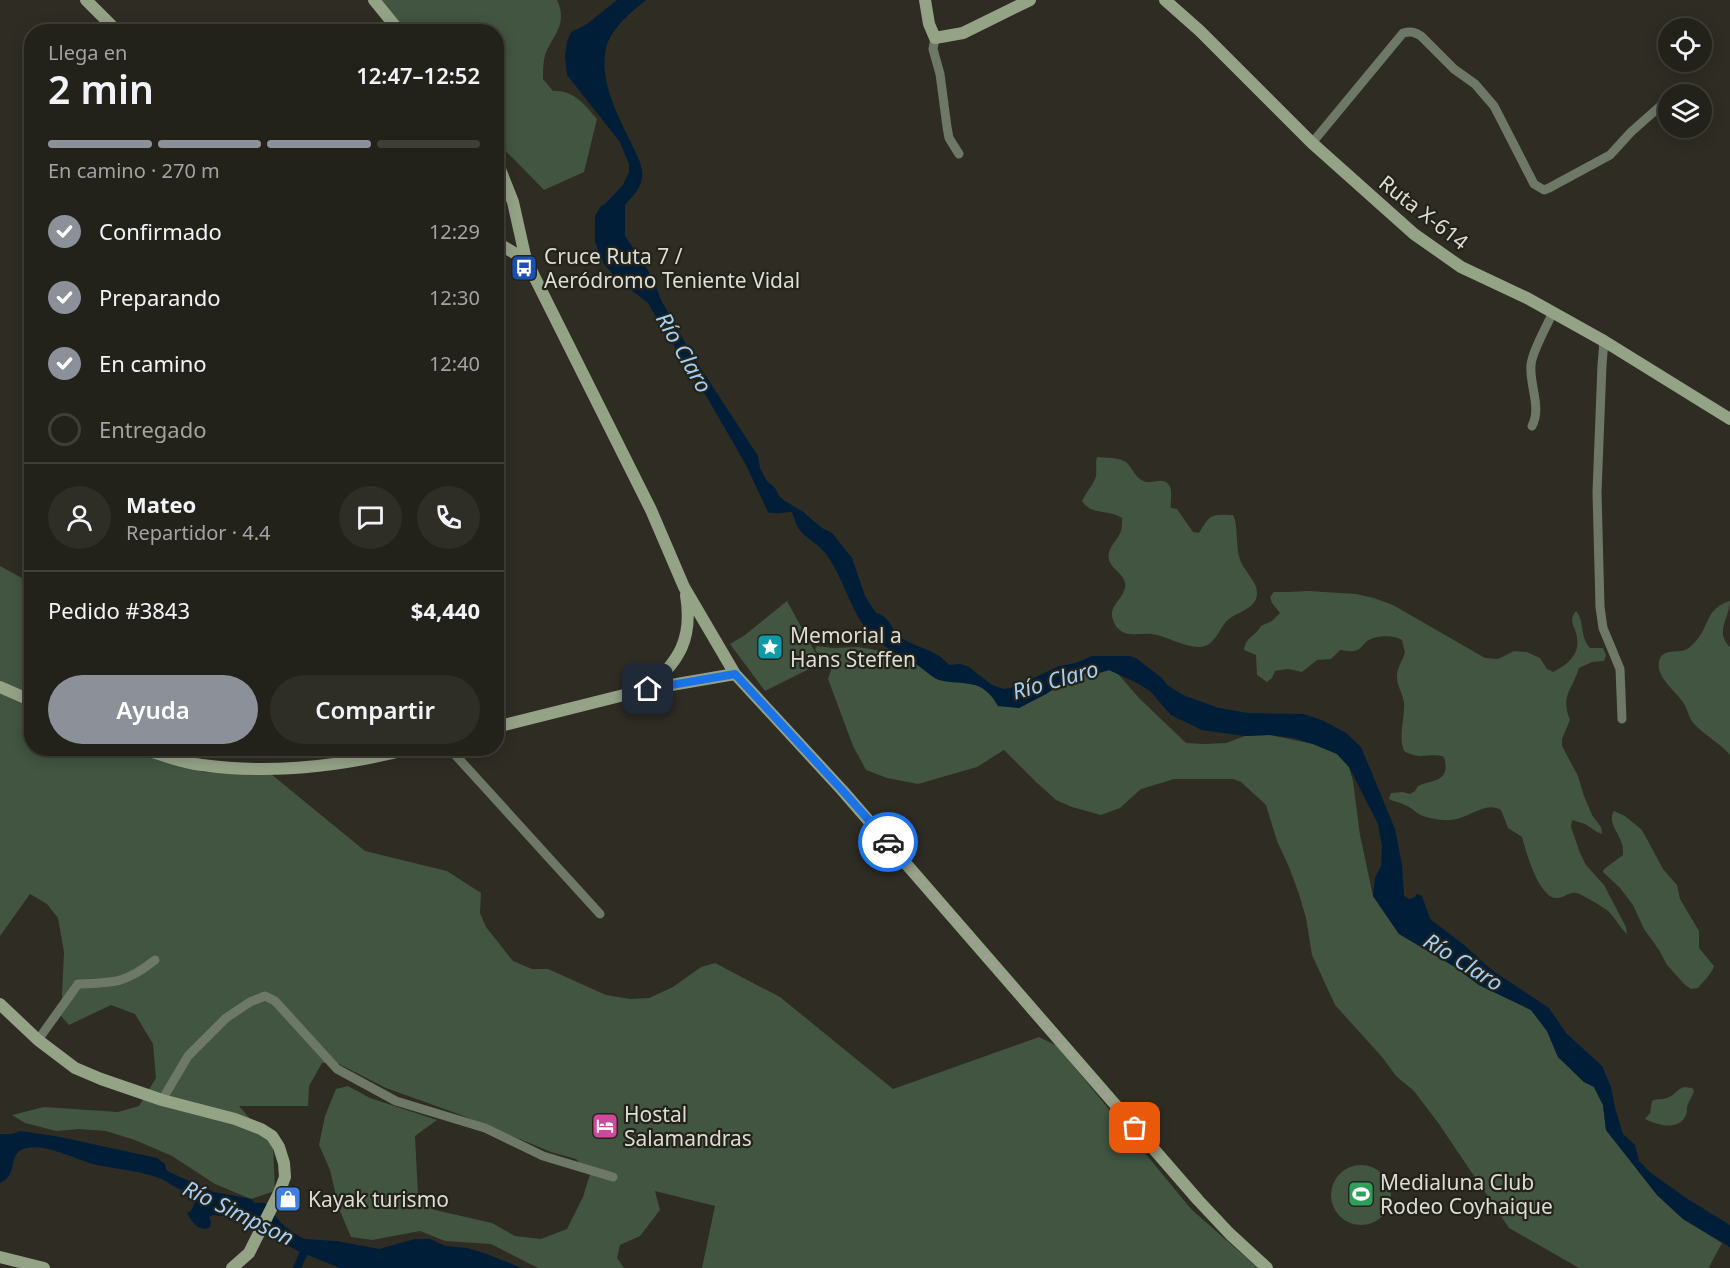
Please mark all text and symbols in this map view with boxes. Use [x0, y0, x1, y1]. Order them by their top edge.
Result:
map controls [1658, 18, 1712, 138]
button: locate [1658, 18, 1712, 72]
text: Llega en [48, 39, 127, 66]
text: 12:47–12:52 [356, 60, 480, 90]
text: 2 min [48, 62, 154, 115]
button: layers [1658, 84, 1712, 138]
text: En camino · 270 m [48, 157, 220, 184]
street label: Ruta X-614 [1374, 168, 1474, 256]
icon: check [48, 215, 81, 248]
text: Confirmado [99, 216, 222, 246]
text: 12:29 [429, 218, 480, 245]
place label: Cruce Ruta 7 / Aeródromo Teniente Vidal [544, 242, 800, 294]
bus stop icon: Cruce Ruta 7 / Aeródromo Teniente Vidal [509, 253, 539, 283]
icon: check [48, 281, 81, 314]
text: Preparando [99, 282, 221, 312]
text: 12:30 [429, 284, 480, 311]
water label: Río Claro [650, 306, 720, 398]
icon: check [48, 347, 81, 380]
text: En camino [99, 348, 207, 378]
text: 12:40 [429, 350, 480, 377]
text: Entregado [99, 414, 207, 444]
button: person [48, 486, 111, 549]
button: chat [339, 486, 402, 549]
button: phone [417, 486, 480, 549]
text: Mateo [126, 489, 196, 519]
text: Repartidor · 4.4 [126, 519, 271, 546]
text: Pedido #3843 [48, 595, 190, 625]
text: $4,440 [411, 595, 480, 625]
place label: Memorial a Hans Steffen [790, 621, 916, 673]
place icon: Memorial a Hans Steffen [755, 632, 785, 662]
water label: Río Claro [1008, 652, 1102, 706]
pin [622, 663, 673, 714]
icon: home [631, 672, 664, 705]
button: Ayuda [48, 675, 258, 744]
button: Compartir [270, 675, 480, 744]
courier [858, 812, 918, 872]
icon: car [872, 826, 905, 859]
water label: Río Claro [1419, 925, 1509, 997]
place label: Hostal Salamandras [624, 1100, 752, 1152]
pin [1109, 1102, 1160, 1153]
hotel icon: Hostal Salamandras [590, 1111, 620, 1141]
icon: bag [1118, 1111, 1151, 1144]
place label: Medialuna Club Rodeo Coyhaique [1380, 1168, 1553, 1220]
water label: Río Simpson [179, 1172, 299, 1252]
sports icon: Medialuna Club Rodeo Coyhaique [1346, 1179, 1376, 1209]
shop icon: Kayak turismo [273, 1184, 303, 1214]
place label: Kayak turismo [308, 1185, 449, 1213]

